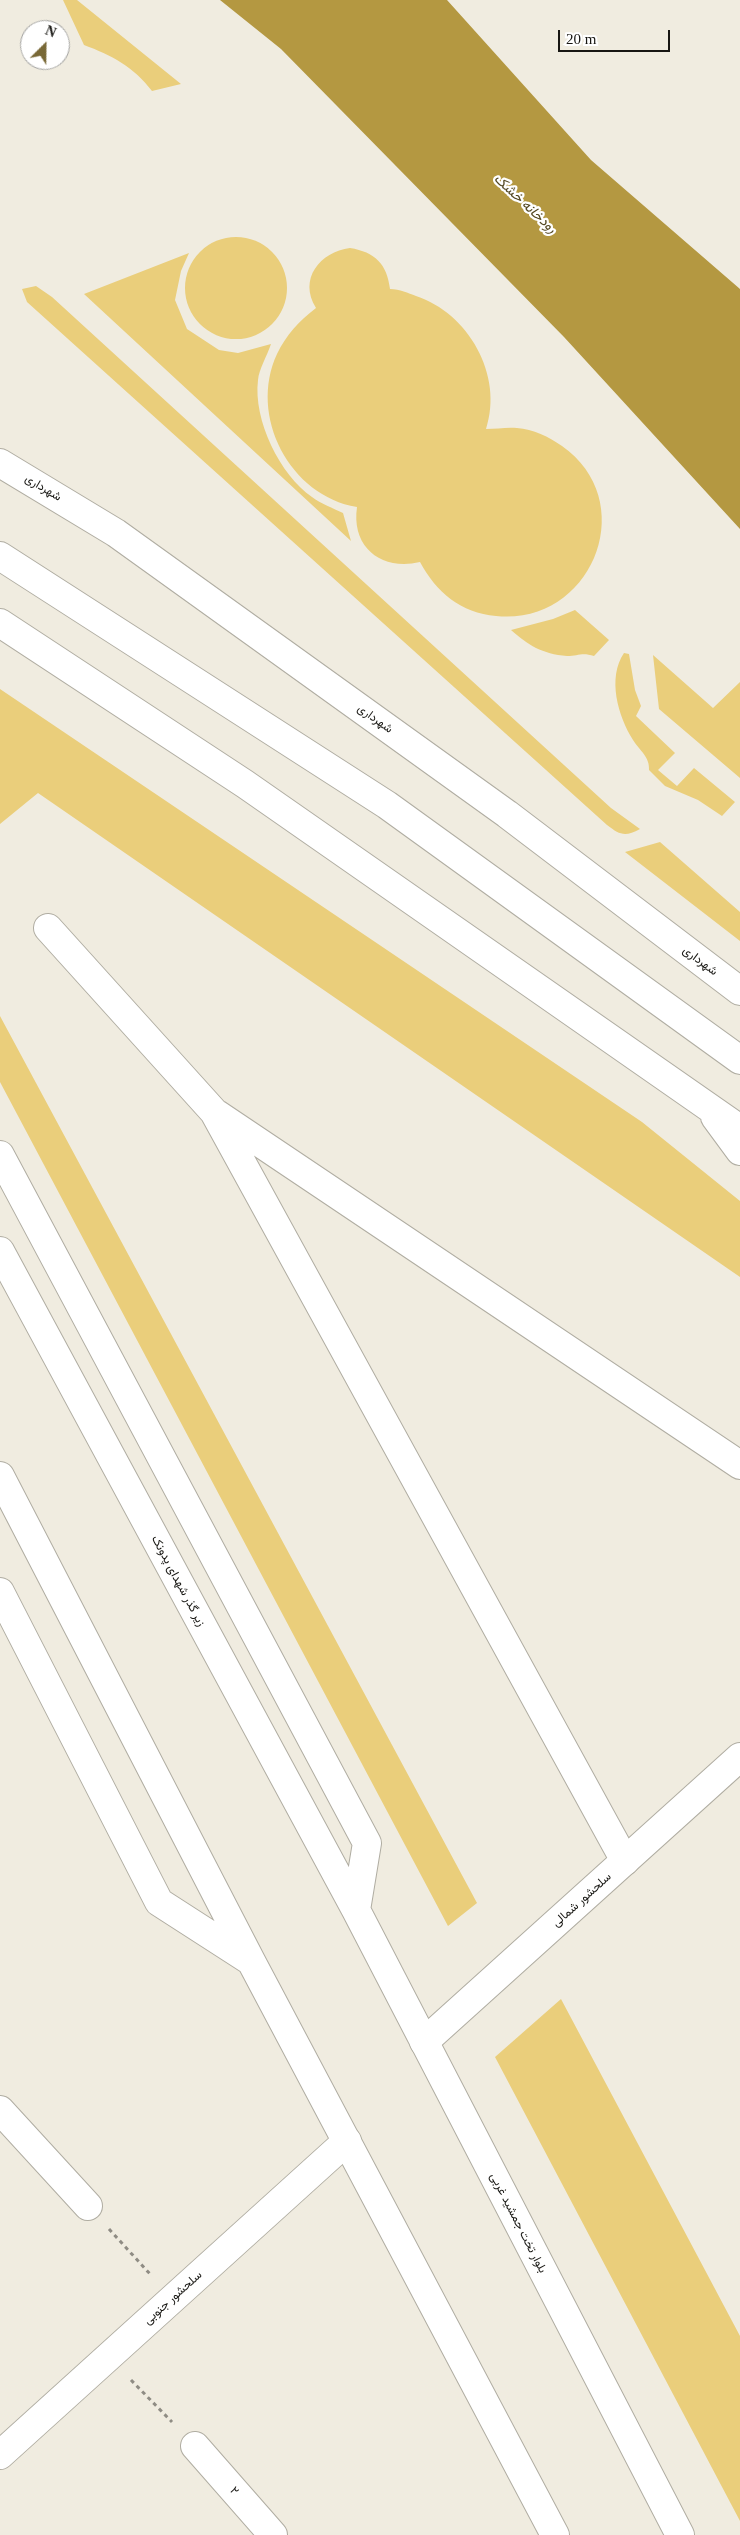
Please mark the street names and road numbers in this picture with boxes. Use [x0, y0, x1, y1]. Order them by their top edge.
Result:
street label: شهرداری [22, 471, 64, 505]
street label: شهرداری [354, 701, 396, 737]
street label: شهرداری [680, 943, 720, 979]
street label: زیر گذر شهدای پدونک [148, 1533, 208, 1629]
street label: سلحشور شمالی [549, 1870, 615, 1930]
street label: بلوار تخت جمشید غربی [487, 2171, 549, 2275]
street label: سلحشور جنوبی [141, 2268, 205, 2328]
street label: ۲ [227, 2484, 241, 2498]

